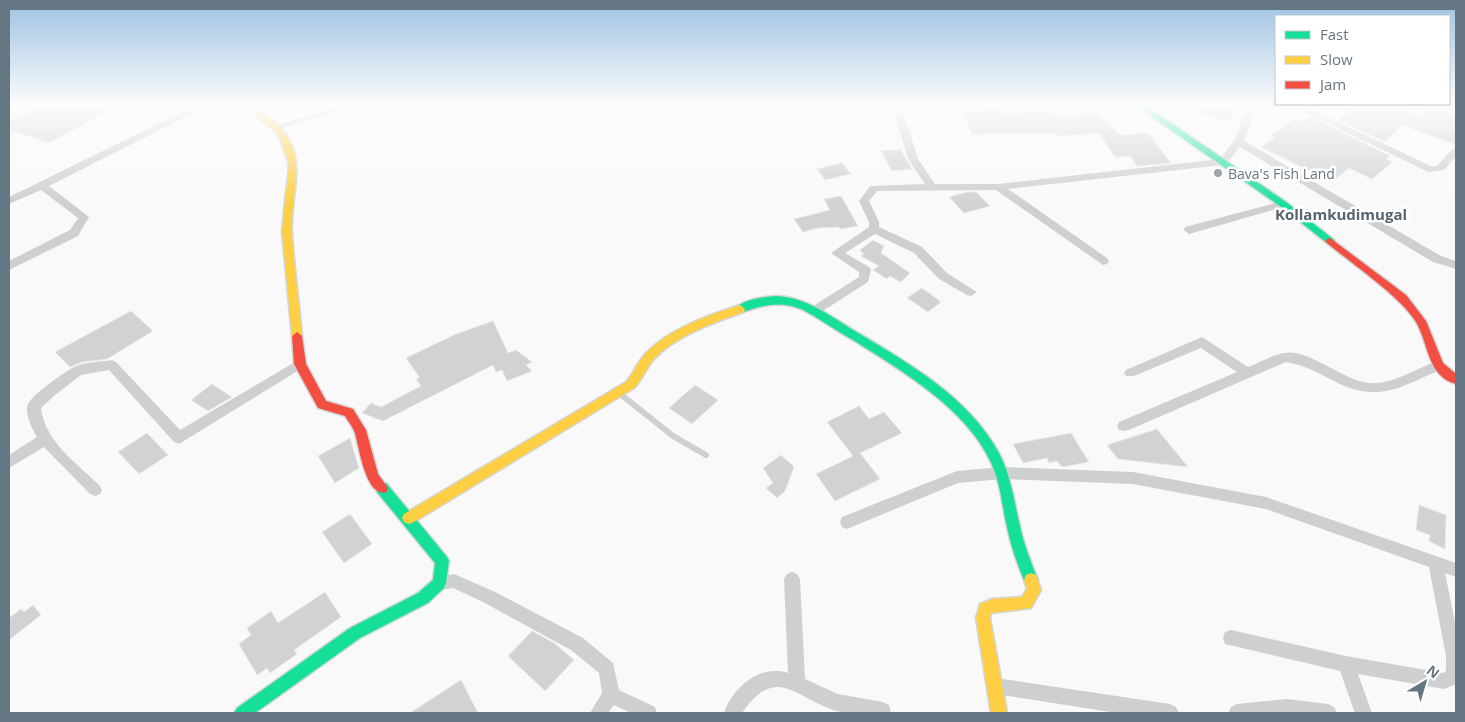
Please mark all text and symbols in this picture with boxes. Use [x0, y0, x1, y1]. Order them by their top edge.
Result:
legend [1275, 15, 1450, 105]
text: Fast [1320, 24, 1349, 44]
text: Slow [1320, 49, 1353, 69]
text: Jam [1318, 74, 1346, 94]
place label: Bava's Fish Land [1228, 164, 1335, 183]
marker: Bava's Fish Land [1212, 167, 1224, 179]
district label: Kollamkudimugal [1275, 204, 1407, 224]
north arrow [1400, 657, 1450, 707]
text: N [1423, 660, 1444, 682]

